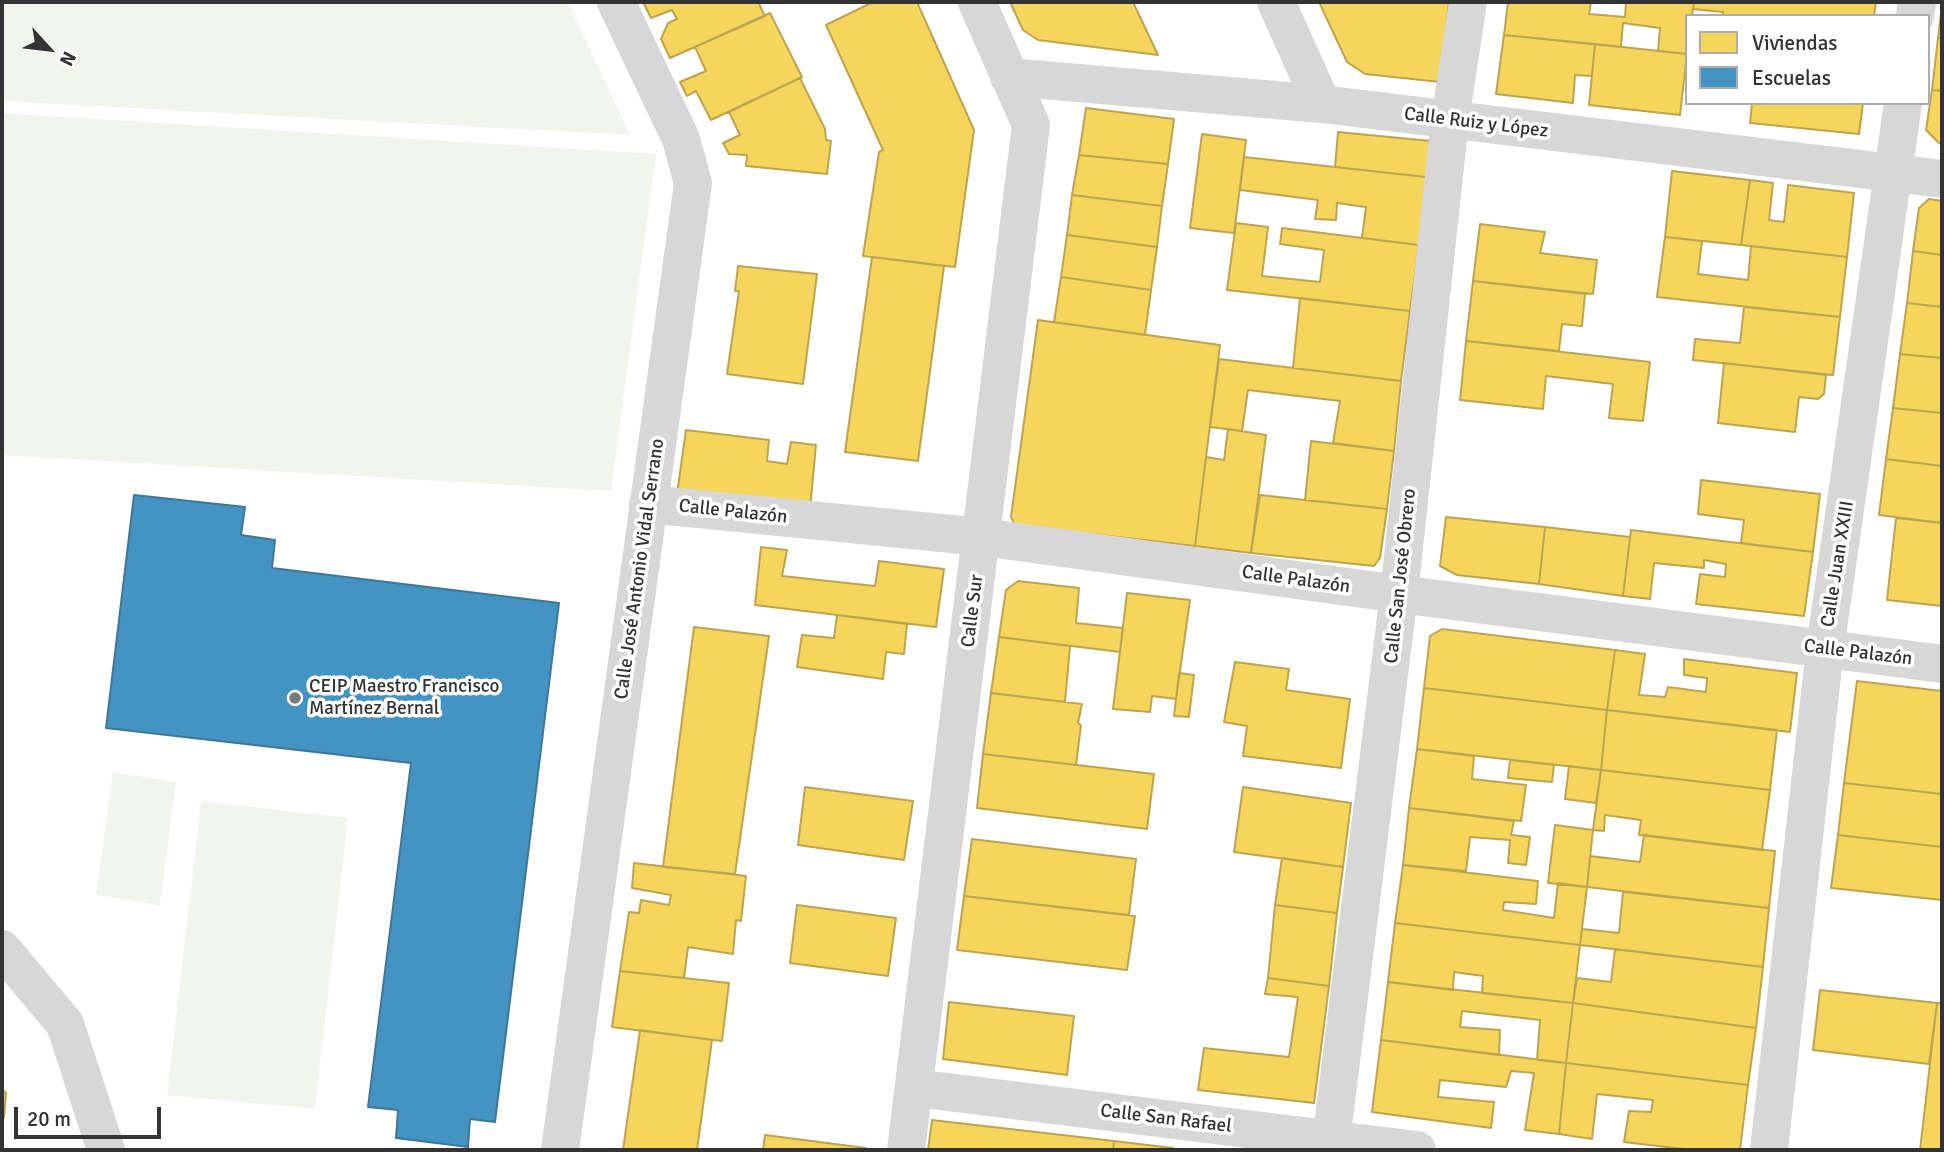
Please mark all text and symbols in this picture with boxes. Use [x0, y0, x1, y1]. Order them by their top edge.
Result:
north arrow [14, 14, 84, 84]
legend [1685, 14, 1930, 105]
text: Viviendas [1752, 30, 1837, 56]
text: N [54, 47, 81, 70]
text: Escuelas [1752, 65, 1831, 91]
street label: Calle Ruiz y López [1403, 103, 1549, 143]
street label: Calle José Antonio Vidal Serrano [610, 437, 670, 701]
street label: Calle San José Obrero [1380, 487, 1422, 665]
street label: Calle Palazón [678, 495, 788, 529]
street label: Calle Juan XXIII [1817, 499, 1859, 629]
street label: Calle Palazón [1240, 561, 1352, 599]
street label: Calle Sur [957, 573, 989, 649]
street label: Calle Palazón [1802, 635, 1914, 671]
place label: CEIP Maestro Francisco Martínez Bernal [309, 676, 499, 720]
marker: CEIP Maestro Francisco Martínez Bernal [287, 690, 303, 706]
scale bar [18, 1092, 164, 1136]
street label: Calle San Rafael [1099, 1100, 1233, 1138]
text: 20 m [27, 1106, 71, 1132]

